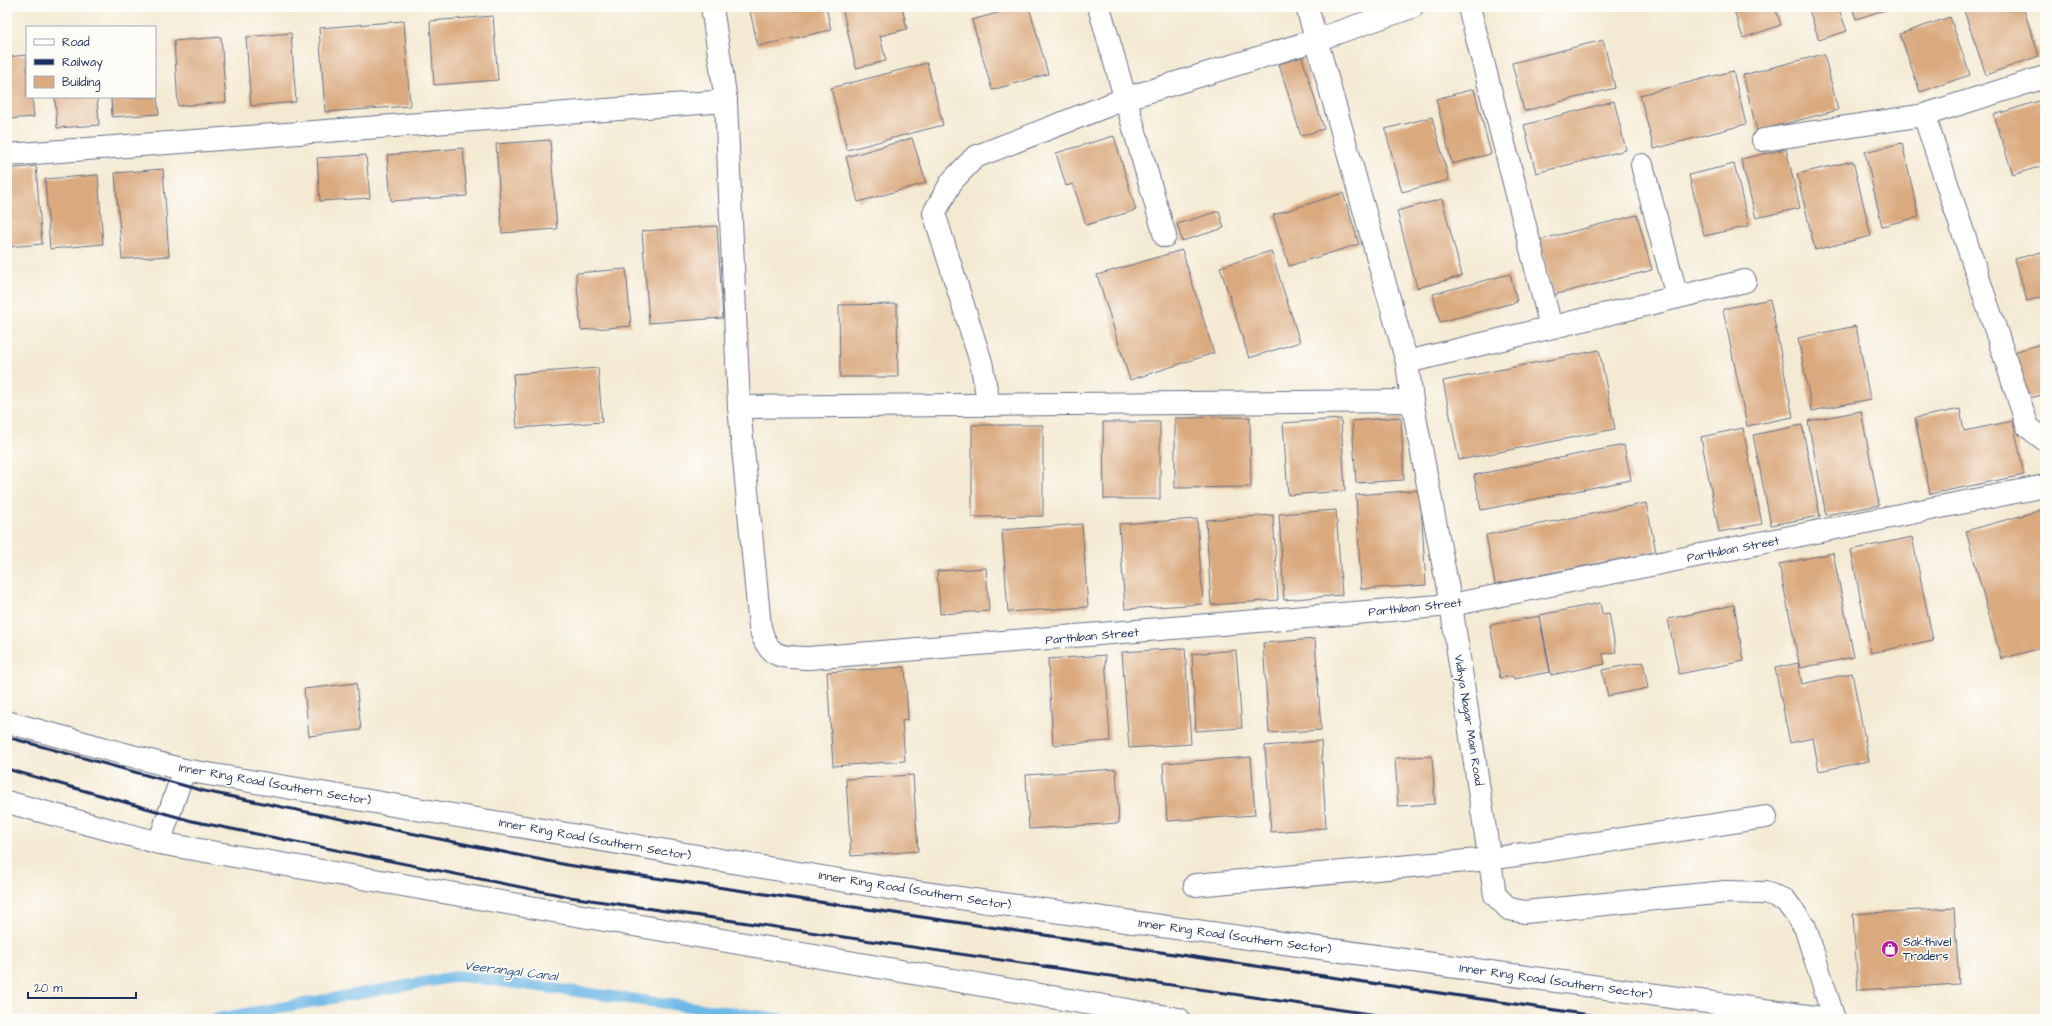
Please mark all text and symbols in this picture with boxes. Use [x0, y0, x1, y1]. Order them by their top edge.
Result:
legend [26, 26, 156, 98]
text: Road [62, 34, 90, 51]
text: Railway [62, 54, 103, 72]
text: Building [62, 74, 100, 92]
street label: Parthiban Street [1686, 532, 1781, 567]
street label: Parthiban Street [1368, 594, 1463, 621]
street label: Parthiban Street [1045, 624, 1140, 649]
street label: Vidhya Nagar Main Road [1449, 653, 1487, 787]
street label: Inner Ring Road (Southern Sector) [177, 759, 372, 811]
street label: Inner Ring Road (Southern Sector) [497, 814, 692, 866]
street label: Inner Ring Road (Southern Sector) [817, 867, 1012, 915]
street label: Inner Ring Road (Southern Sector) [1137, 915, 1332, 959]
place label: Sakthivel Traders [1903, 934, 1952, 965]
shop icon: Sakthivel Traders [1880, 939, 1900, 959]
water label: Veerangal Canal [463, 956, 561, 987]
street label: Inner Ring Road (Southern Sector) [1458, 960, 1653, 1004]
scale bar [28, 974, 136, 1000]
text: 20 m [34, 980, 63, 997]

